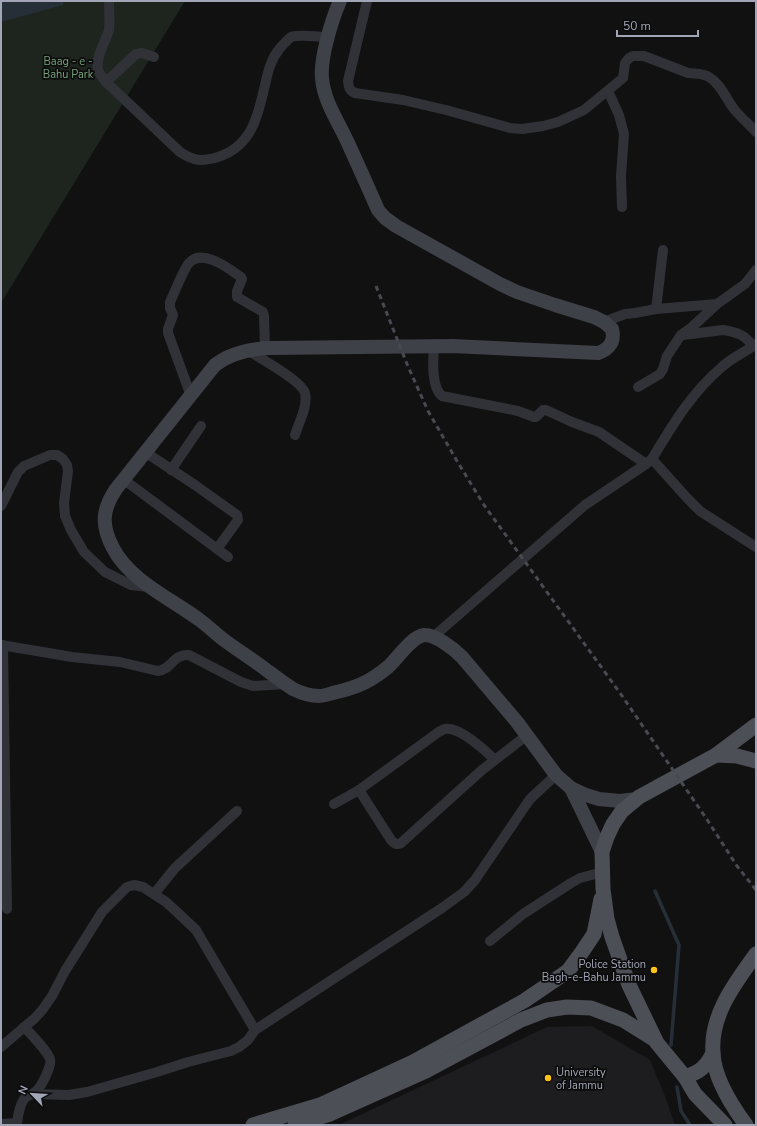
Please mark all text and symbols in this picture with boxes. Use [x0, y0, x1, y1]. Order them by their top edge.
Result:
scale bar [617, 12, 698, 38]
text: 50 m [623, 18, 651, 34]
park label: Baag - e - Bahu Park [43, 54, 94, 82]
place label: Police Station Bagh-e-Bahu Jammu [542, 957, 646, 985]
marker: Police Station Bagh-e-Bahu Jammu [649, 965, 659, 975]
place label: University of Jammu [556, 1065, 606, 1093]
marker: University of Jammu [543, 1073, 553, 1083]
north arrow [12, 1074, 52, 1114]
text: N [15, 1083, 32, 1097]

